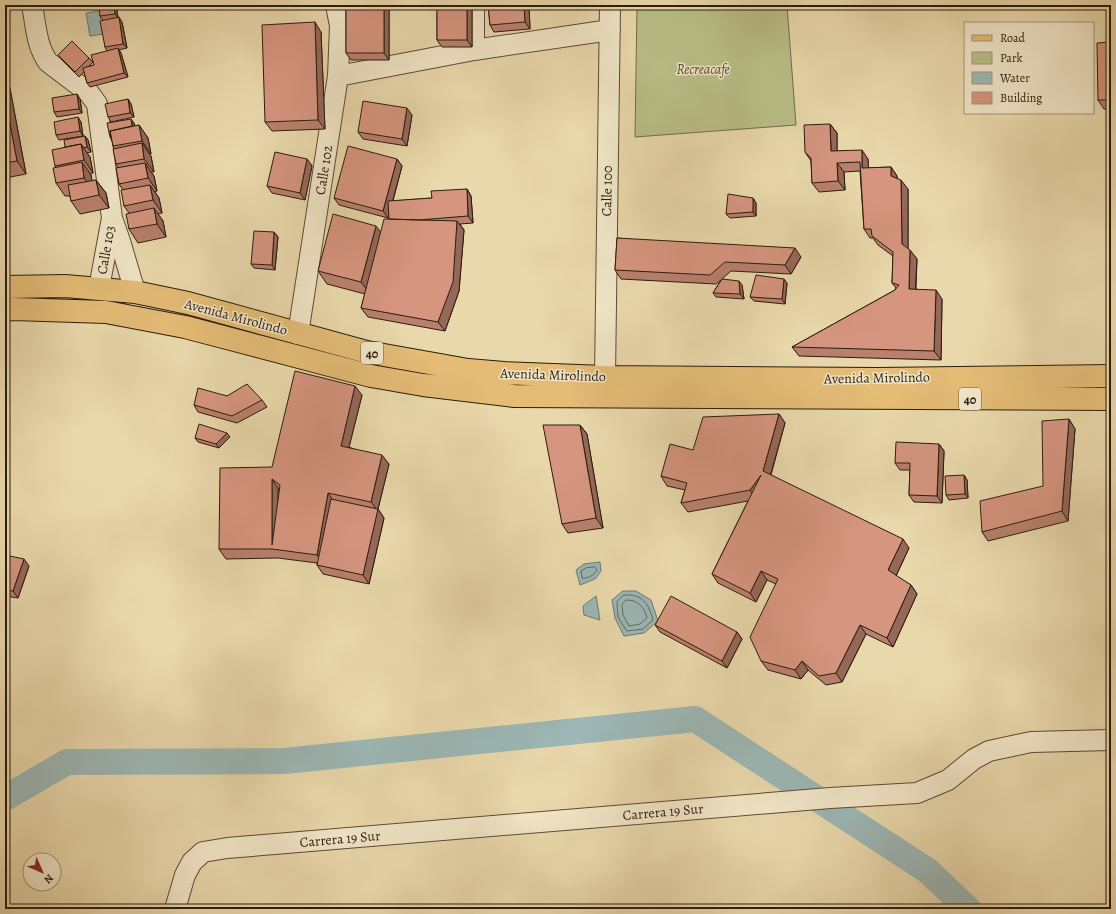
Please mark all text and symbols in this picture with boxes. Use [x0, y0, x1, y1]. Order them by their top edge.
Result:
legend [964, 22, 1094, 114]
text: Road [1000, 30, 1026, 46]
text: Park [1000, 50, 1023, 66]
park label: Recreacafe [676, 60, 730, 79]
text: Water [999, 70, 1030, 86]
text: Building [1000, 90, 1042, 106]
street label: Calle 102 [311, 143, 337, 196]
street label: Calle 100 [597, 165, 617, 217]
street label: Calle 103 [92, 224, 120, 276]
street label: Avenida Mirolindo [181, 294, 290, 340]
road number: 40 [361, 342, 383, 364]
street label: Avenida Mirolindo [499, 364, 606, 386]
street label: Avenida Mirolindo [823, 368, 930, 388]
road number: 40 [959, 388, 981, 410]
street label: Carrera 19 Sur [622, 799, 705, 825]
street label: Carrera 19 Sur [299, 826, 382, 852]
north arrow [22, 852, 62, 892]
text: N [41, 871, 57, 887]

